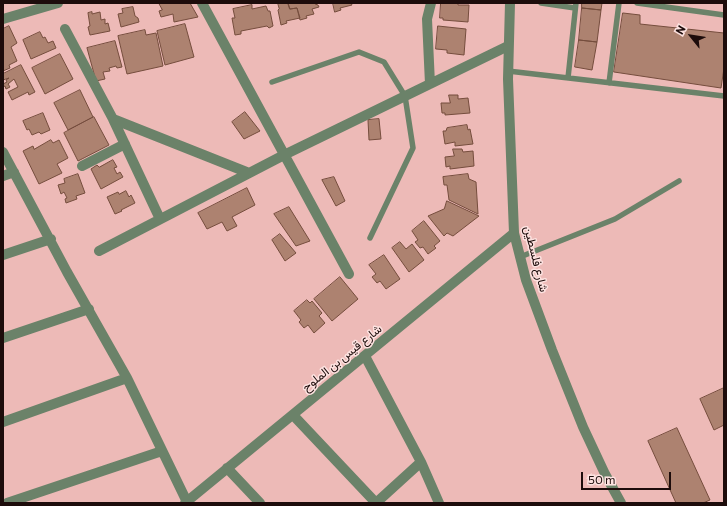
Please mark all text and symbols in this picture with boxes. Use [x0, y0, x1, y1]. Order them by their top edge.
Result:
north arrow [671, 16, 711, 56]
text: N [672, 23, 688, 37]
street label: شارع فلسطين [521, 225, 551, 293]
street label: شارع قيس بن الملوح [299, 322, 385, 394]
scale bar [583, 464, 673, 490]
text: 50 m [588, 472, 616, 486]

